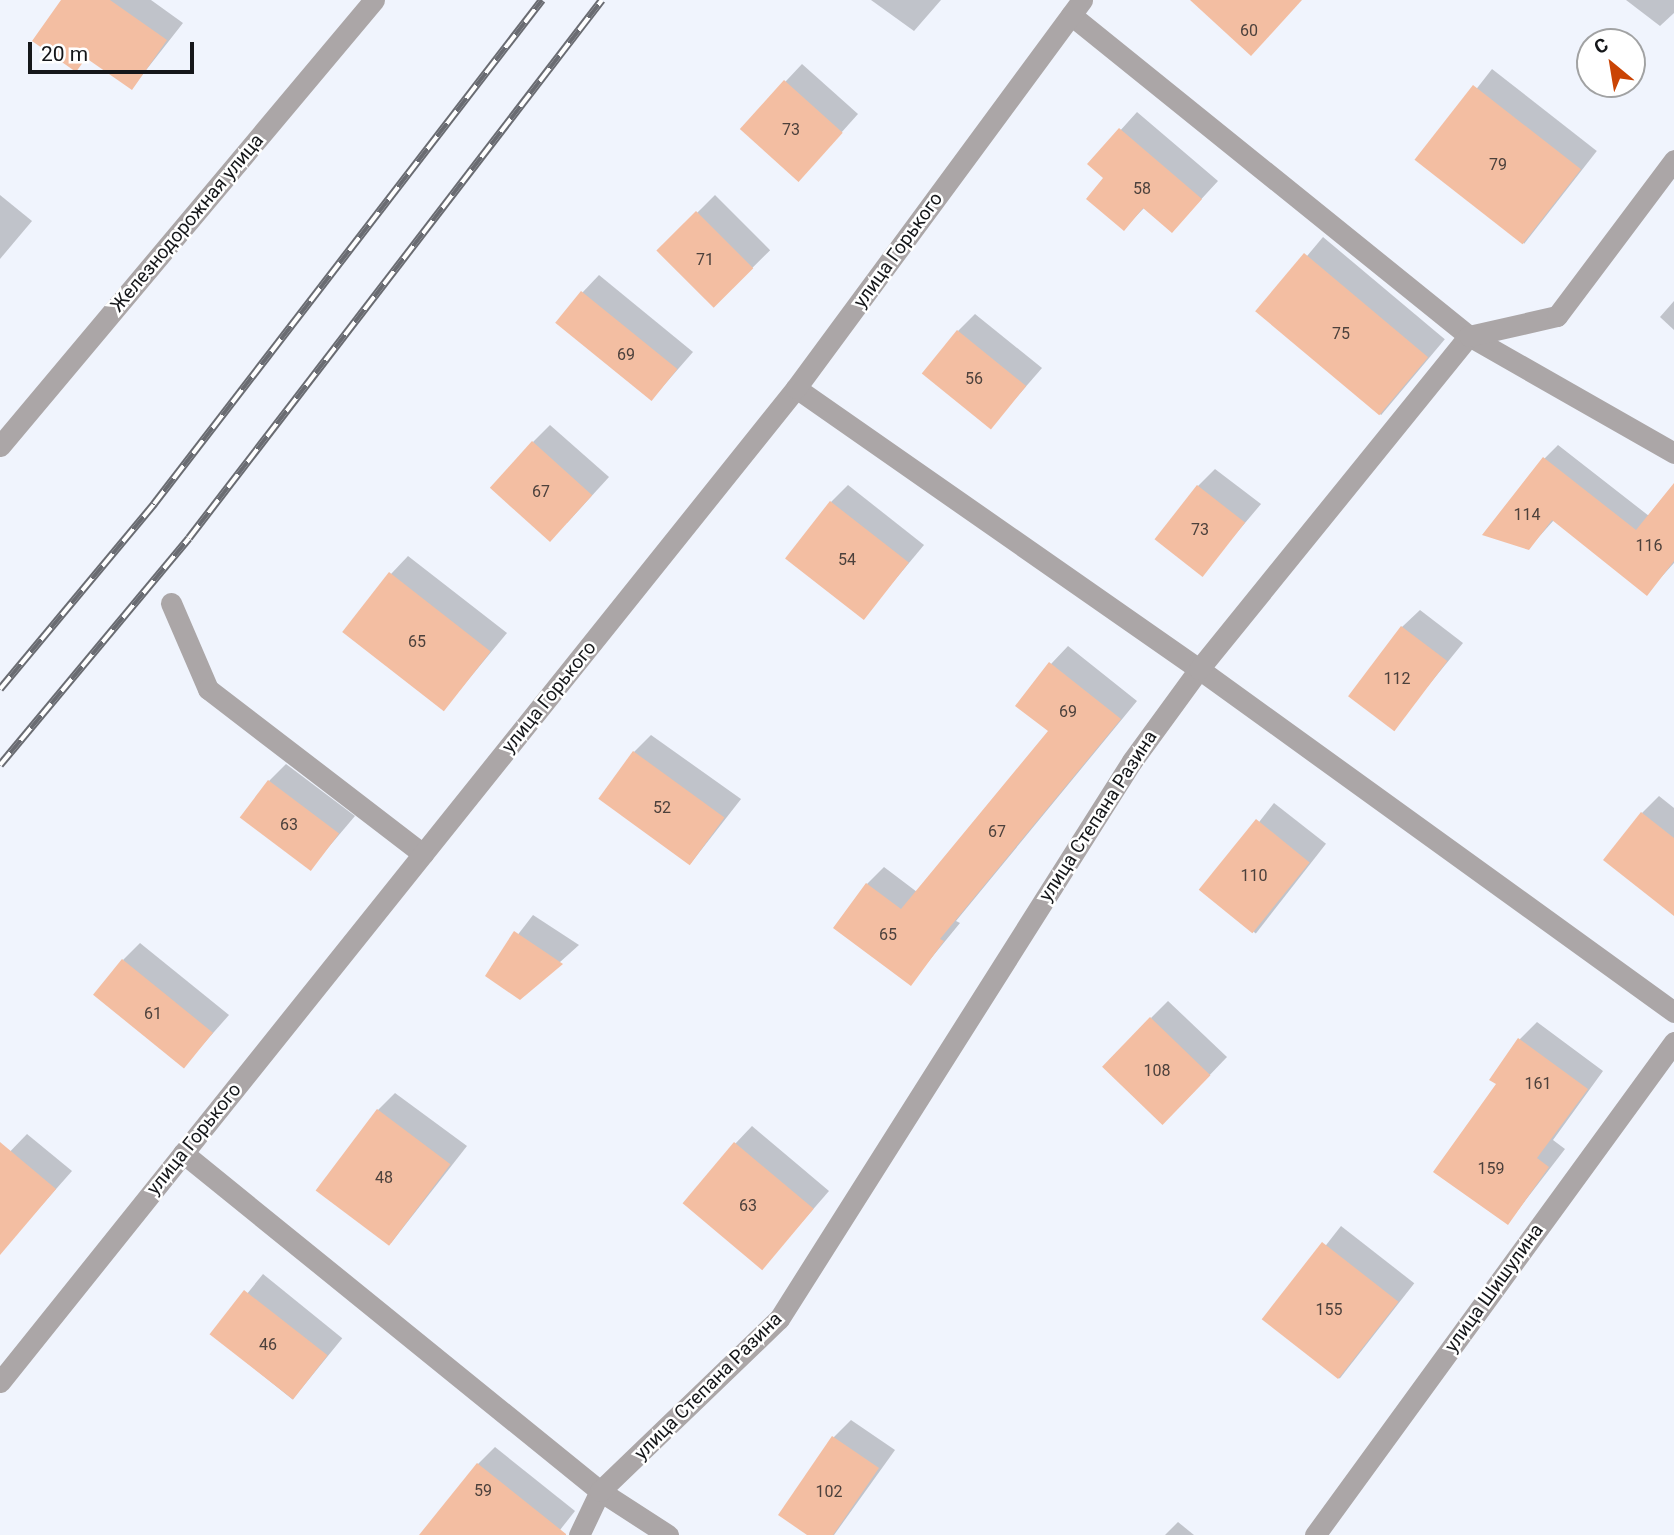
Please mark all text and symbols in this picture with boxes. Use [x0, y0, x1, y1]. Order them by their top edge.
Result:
house number: 60 [1240, 21, 1258, 41]
scale bar [32, 28, 198, 72]
north arrow [1576, 28, 1646, 98]
text: С [1590, 33, 1612, 59]
text: 20 m [41, 42, 88, 66]
house number: 73 [782, 120, 800, 140]
street label: Железнодорожная улица [106, 129, 268, 317]
house number: 79 [1489, 155, 1507, 175]
house number: 58 [1133, 179, 1151, 199]
street label: улица Горького [848, 188, 948, 312]
house number: 71 [696, 250, 714, 270]
house number: 75 [1332, 324, 1350, 344]
house number: 69 [617, 345, 635, 365]
house number: 56 [965, 369, 983, 389]
house number: 67 [532, 482, 550, 502]
house number: 114 [1514, 505, 1540, 525]
house number: 73 [1191, 520, 1209, 540]
house number: 116 [1636, 536, 1662, 556]
house number: 54 [838, 550, 856, 570]
house number: 65 [408, 632, 426, 652]
street label: улица Горького [497, 637, 601, 757]
house number: 112 [1384, 669, 1410, 689]
house number: 69 [1059, 702, 1077, 722]
street label: улица Степана Разина [1034, 726, 1162, 906]
house number: 52 [653, 798, 671, 818]
house number: 63 [280, 815, 298, 835]
house number: 67 [988, 822, 1006, 842]
house number: 110 [1241, 866, 1267, 886]
house number: 65 [879, 925, 897, 945]
house number: 61 [144, 1004, 162, 1024]
house number: 108 [1144, 1061, 1170, 1081]
house number: 161 [1525, 1074, 1551, 1094]
street label: улица Горького [142, 1079, 246, 1199]
house number: 159 [1478, 1159, 1504, 1179]
house number: 48 [375, 1168, 393, 1188]
house number: 63 [739, 1196, 757, 1216]
street label: улица Шишулина [1440, 1219, 1548, 1357]
house number: 155 [1316, 1300, 1342, 1320]
street label: улица Степана Разина [630, 1308, 786, 1464]
house number: 46 [259, 1335, 277, 1355]
house number: 59 [474, 1481, 492, 1501]
house number: 102 [816, 1482, 842, 1502]

